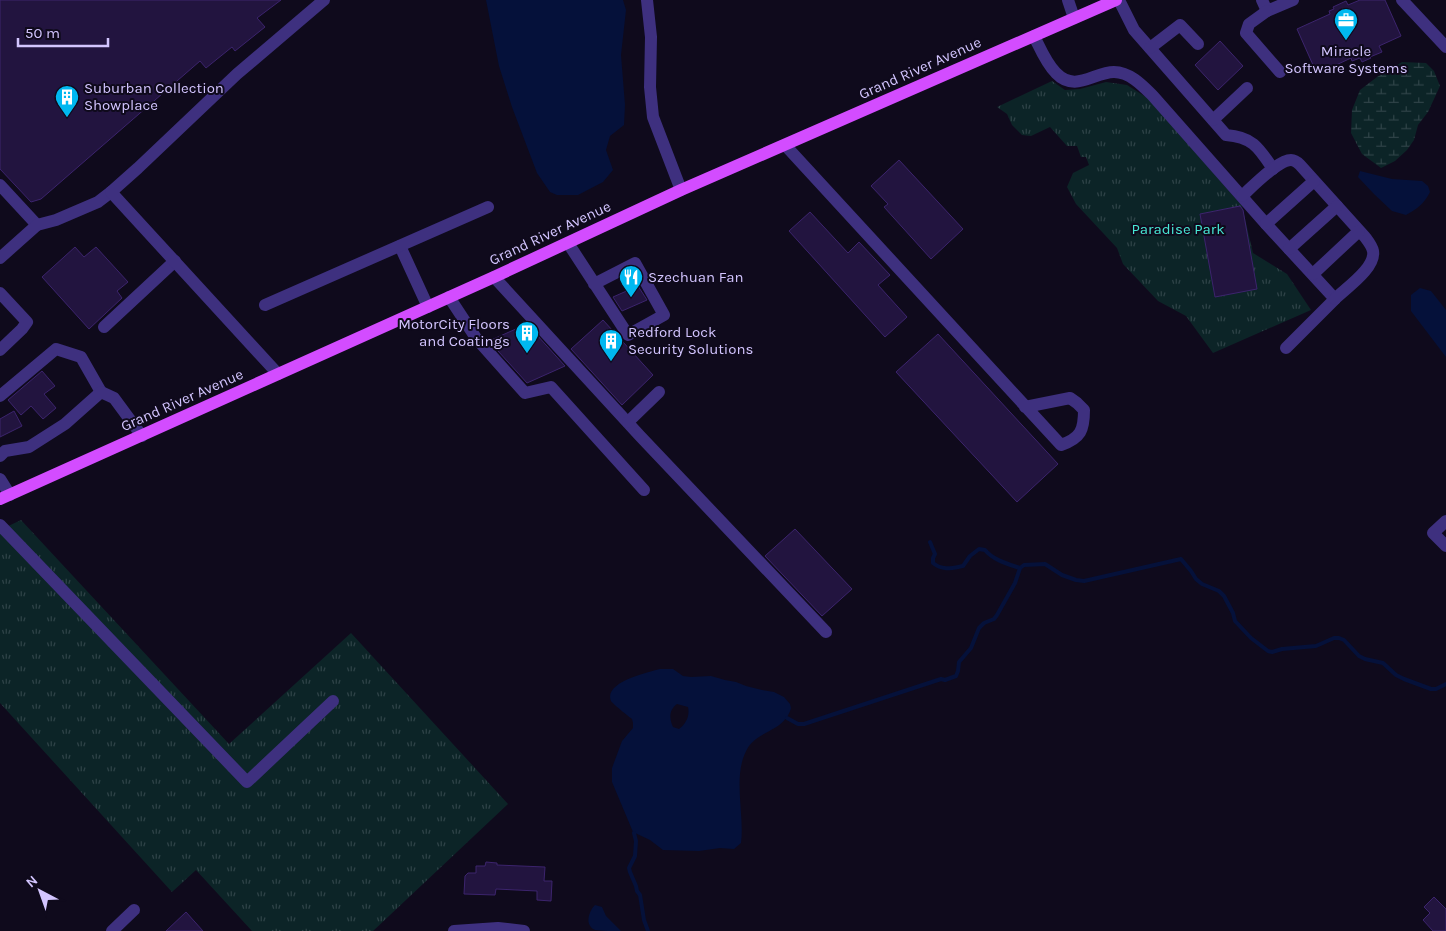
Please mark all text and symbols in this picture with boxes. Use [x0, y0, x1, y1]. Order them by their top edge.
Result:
office icon: Miracle Software Systems [1333, 7, 1359, 41]
scale bar [18, 15, 108, 47]
text: 50 m [25, 24, 60, 42]
street label: Grand River Avenue [856, 33, 984, 103]
place label: Miracle Software Systems [1284, 42, 1408, 77]
place label: Suburban Collection Showplace [84, 79, 224, 114]
building icon: Suburban Collection Showplace [54, 84, 80, 118]
street label: Grand River Avenue [486, 197, 614, 269]
park label: Paradise Park [1131, 220, 1225, 238]
restaurant icon: Szechuan Fan [618, 264, 644, 298]
place label: Szechuan Fan [648, 268, 743, 286]
place label: MotorCity Floors and Coatings [398, 315, 510, 350]
building icon: MotorCity Floors and Coatings [514, 320, 540, 354]
place label: Redford Lock Security Solutions [628, 323, 753, 358]
building icon: Redford Lock Security Solutions [598, 328, 624, 362]
street label: Grand River Avenue [118, 365, 246, 435]
north arrow [15, 866, 65, 916]
text: N [22, 872, 41, 891]

